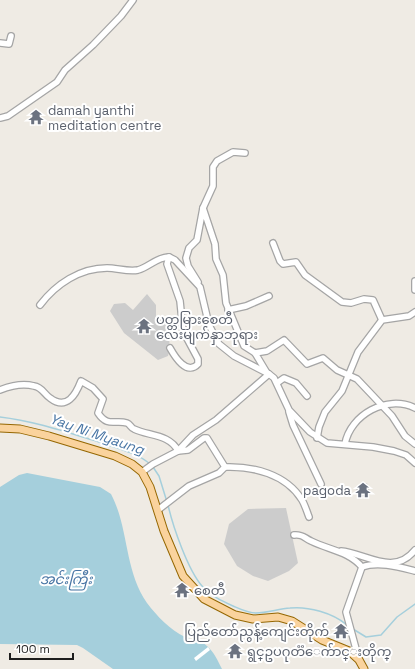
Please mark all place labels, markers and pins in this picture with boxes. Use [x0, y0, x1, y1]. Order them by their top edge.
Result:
place label: damah yanthi meditation centre [48, 102, 162, 134]
temple icon: damah yanthi meditation centre [27, 108, 45, 126]
place label: ပတ္တမြား‌စေတီ‌ လေးမျက်နှာဘုရား [156, 311, 258, 345]
temple icon: ပတ္တမြား‌စေတီ‌ လေးမျက်နှာဘုရား [135, 317, 153, 335]
temple icon: pagoda [354, 481, 372, 499]
place label: pagoda [303, 482, 352, 499]
temple icon: စေတီ [173, 581, 191, 599]
place label: စေတီ [194, 582, 225, 599]
temple icon: ပြည်‌‌တော်ညွန့်ကျေင်းတိုက် [332, 622, 350, 640]
place label: ပြည်‌‌တော်ညွန့်ကျေင်းတိုက် [184, 623, 329, 642]
temple icon: ရွင္ဥပဂုတၱေက်ာင္းတိုက္ [226, 642, 244, 660]
place label: ရွင္ဥပဂုတၱေက်ာင္းတိုက္ [247, 643, 391, 662]

